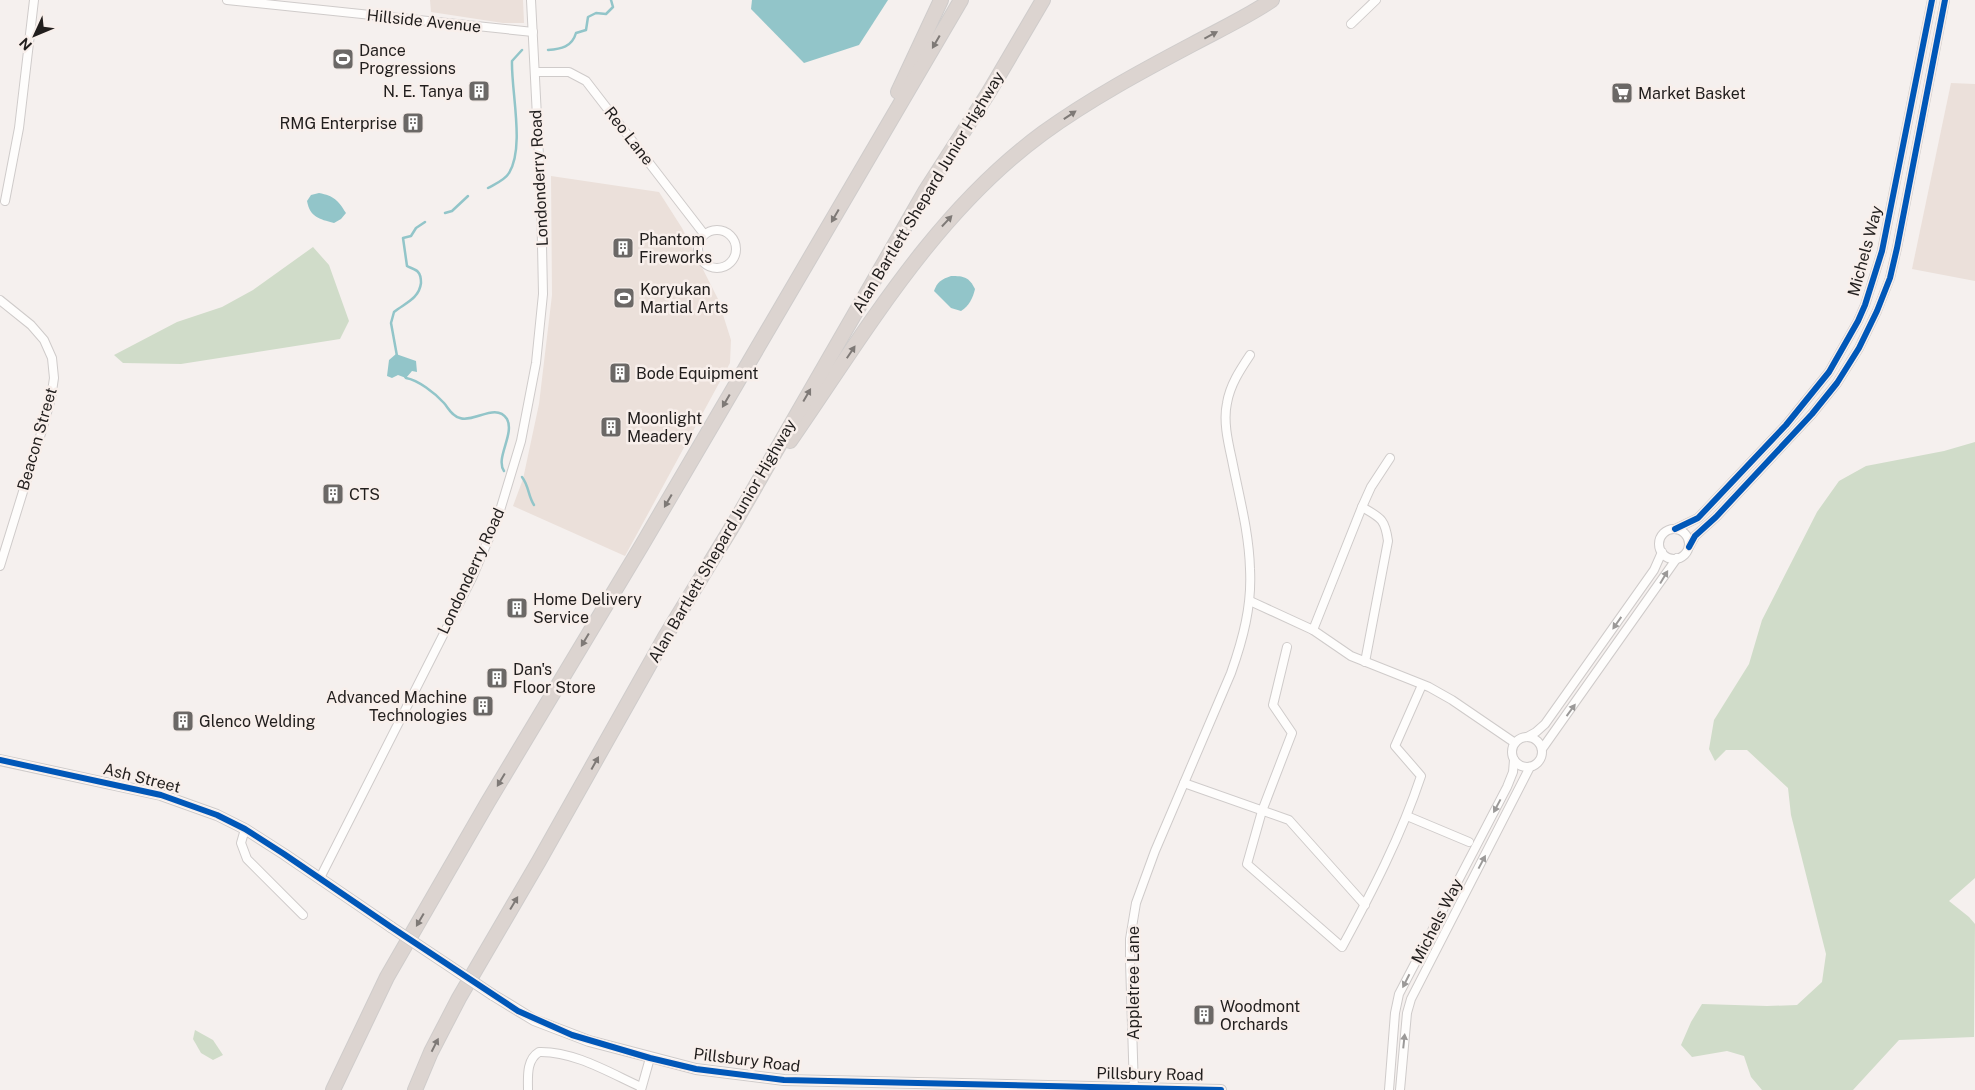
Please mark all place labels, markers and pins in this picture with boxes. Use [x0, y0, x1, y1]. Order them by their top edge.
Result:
place label: Dance Progressions [359, 41, 456, 78]
sports icon: Dance Progressions [331, 47, 355, 71]
building icon: N. E. Tanya [467, 79, 491, 103]
supermarket icon: Market Basket [1610, 81, 1634, 105]
place label: N. E. Tanya [383, 82, 463, 101]
place label: Market Basket [1638, 84, 1746, 103]
building icon: RMG Enterprise [401, 111, 425, 135]
place label: RMG Enterprise [280, 114, 397, 133]
place label: Phantom Fireworks [639, 230, 712, 267]
building icon: Phantom Fireworks [611, 236, 635, 260]
place label: Koryukan Martial Arts [640, 280, 728, 317]
sports icon: Koryukan Martial Arts [612, 286, 636, 310]
building icon: Bode Equipment [608, 361, 632, 385]
place label: Bode Equipment [636, 364, 759, 383]
place label: Moonlight Meadery [627, 409, 702, 446]
building icon: Moonlight Meadery [599, 415, 623, 439]
building icon: CTS [321, 482, 345, 506]
place label: CTS [349, 485, 380, 504]
place label: Home Delivery Service [533, 590, 642, 627]
building icon: Home Delivery Service [505, 596, 529, 620]
place label: Dan's Floor Store [513, 660, 596, 697]
building icon: Dan's Floor Store [485, 666, 509, 690]
place label: Advanced Machine Technologies [326, 688, 467, 725]
building icon: Advanced Machine Technologies [471, 694, 495, 718]
building icon: Glenco Welding [171, 709, 195, 733]
place label: Glenco Welding [199, 712, 316, 731]
place label: Woodmont Orchards [1220, 997, 1300, 1034]
building icon: Woodmont Orchards [1192, 1003, 1216, 1027]

